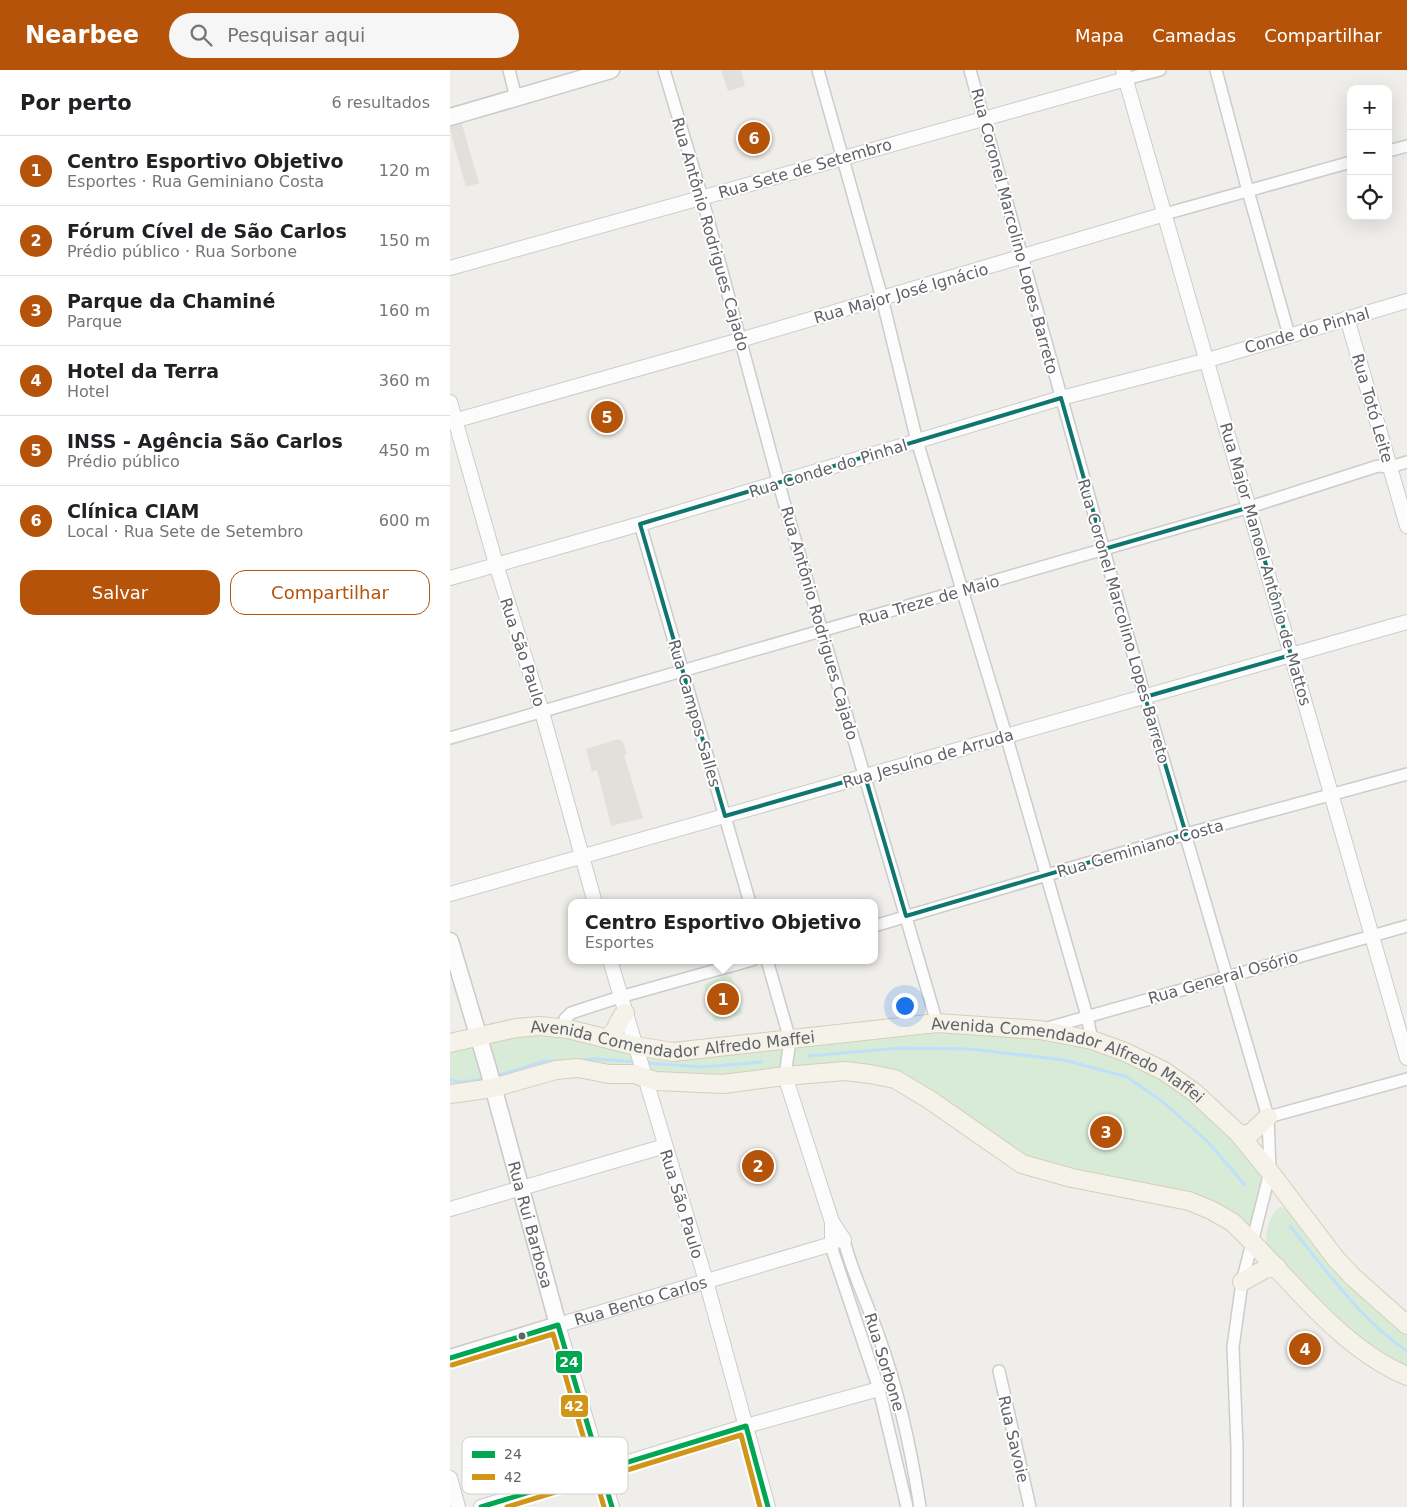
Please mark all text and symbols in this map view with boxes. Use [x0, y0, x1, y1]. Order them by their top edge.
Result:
search box [169, 13, 519, 58]
text: Nearbee [25, 21, 139, 49]
icon: search [187, 21, 215, 49]
text: Pesquisar aqui [227, 24, 365, 46]
text: Mapa [1075, 25, 1124, 46]
text: Camadas [1152, 25, 1236, 46]
text: Compartilhar [1264, 25, 1382, 46]
map controls [1347, 85, 1392, 220]
button: + [1347, 85, 1392, 130]
street label: Rua Coronel Marcolino Lopes Barreto [967, 86, 1062, 376]
text: Por perto [20, 91, 132, 115]
text: 6 resultados [331, 93, 430, 112]
street label: Rua Antônio Rodrigues Cajado [668, 115, 753, 353]
pin: 6 [738, 119, 770, 157]
button: − [1347, 130, 1392, 175]
street label: Rua Sete de Setembro [716, 135, 894, 202]
text: Centro Esportivo Objetivo [67, 150, 344, 172]
text: 1 [30, 161, 42, 180]
text: 120 m [379, 161, 430, 180]
text: Esportes · Rua Geminiano Costa [67, 172, 324, 191]
button: locate [1347, 175, 1392, 220]
text: Fórum Cível de São Carlos [67, 220, 347, 242]
text: 2 [30, 231, 42, 250]
text: 150 m [379, 231, 430, 250]
text: Prédio público · Rua Sorbone [67, 242, 297, 261]
street label: Rua Major José Ignácio [812, 259, 991, 327]
text: Parque da Chaminé [67, 290, 275, 312]
text: 3 [30, 301, 42, 320]
text: 160 m [379, 301, 430, 320]
street label: Conde do Pinhal [1242, 304, 1372, 357]
text: Parque [67, 312, 122, 331]
street label: Rua Totó Leite [1348, 351, 1397, 465]
text: Hotel da Terra [67, 360, 219, 382]
text: 4 [30, 371, 42, 390]
text: 360 m [379, 371, 430, 390]
text: Hotel [67, 382, 109, 401]
pin: 5 [591, 398, 623, 436]
street label: Rua Major Manoel Antônio de Mattos [1216, 420, 1315, 708]
text: INSS - Agência São Carlos [67, 430, 343, 452]
street label: Rua Conde do Pinhal [747, 435, 910, 502]
text: 5 [30, 441, 42, 460]
text: 450 m [379, 441, 430, 460]
text: Prédio público [67, 452, 180, 471]
street label: Rua Coronel Marcolino Lopes Barreto [1074, 477, 1173, 766]
text: Clínica CIAM [67, 500, 199, 522]
street label: Rua Antônio Rodrigues Cajado [777, 504, 862, 742]
text: 6 [30, 511, 42, 530]
text: 600 m [379, 511, 430, 530]
text: Local · Rua Sete de Setembro [67, 522, 303, 541]
button: Salvar [20, 570, 220, 615]
button: Compartilhar [230, 570, 430, 615]
street label: Rua Treze de Maio [857, 571, 1002, 630]
street label: Rua São Paulo [496, 595, 549, 709]
street label: Rua Campos Salles [664, 637, 725, 789]
street label: Rua Jesuíno de Arruda [840, 725, 1016, 792]
street label: Rua Geminiano Costa [1055, 816, 1226, 881]
popup [568, 899, 878, 964]
text: Centro Esportivo Objetivo [585, 911, 861, 933]
text: Esportes [585, 933, 654, 952]
street label: Rua General Osório [1146, 947, 1300, 1008]
pin: 1 [707, 980, 739, 1018]
your location [892, 993, 918, 1019]
street label: Avenida Comendador Alfredo Maffei [930, 1014, 1208, 1107]
street label: Avenida Comendador Alfredo Maffei [529, 1017, 816, 1062]
pin: 3 [1090, 1113, 1122, 1151]
street label: Rua São Paulo [656, 1147, 707, 1261]
pin: 2 [742, 1147, 774, 1185]
street label: Rua Rui Barbosa [504, 1159, 557, 1291]
street label: Rua Bento Carlos [572, 1272, 710, 1330]
street label: Rua Sorbone [861, 1311, 909, 1414]
pin: 4 [1289, 1330, 1321, 1368]
unlabelled marker [517, 1331, 527, 1341]
line badge: 24 [555, 1350, 583, 1374]
text: 24 [559, 1354, 579, 1370]
line badge: 42 [560, 1394, 589, 1418]
street label: Rua Savoie [994, 1394, 1033, 1485]
text: 42 [564, 1398, 584, 1414]
legend [462, 1437, 628, 1494]
text: 24 [504, 1446, 522, 1462]
text: 42 [504, 1469, 522, 1485]

